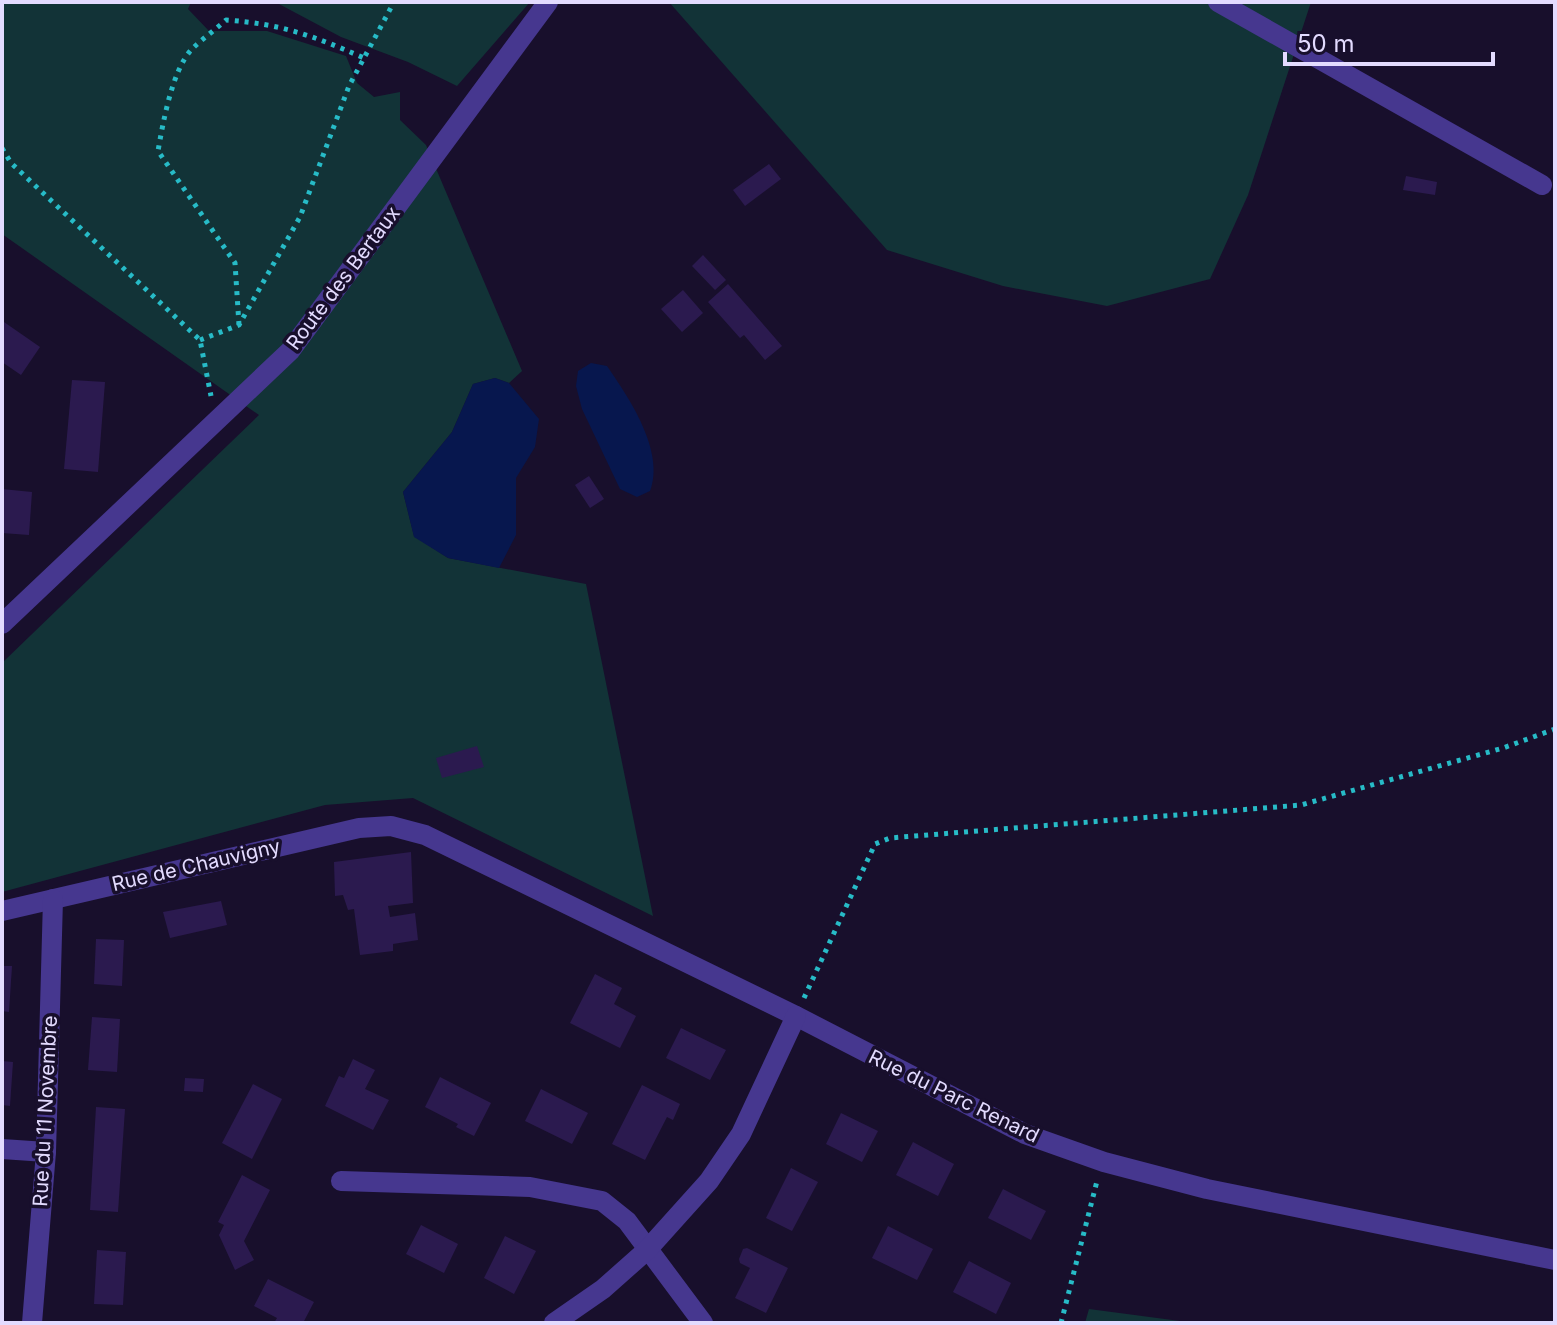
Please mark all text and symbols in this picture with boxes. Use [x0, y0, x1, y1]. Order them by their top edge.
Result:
scale bar [1285, 16, 1493, 66]
text: 50 m [1297, 29, 1355, 58]
street label: Route des Bertaux [281, 202, 405, 354]
street label: Rue de Chauvigny [109, 834, 283, 896]
street label: Rue du 11 Novembre [28, 1015, 62, 1207]
street label: Rue du Parc Renard [865, 1044, 1043, 1148]

